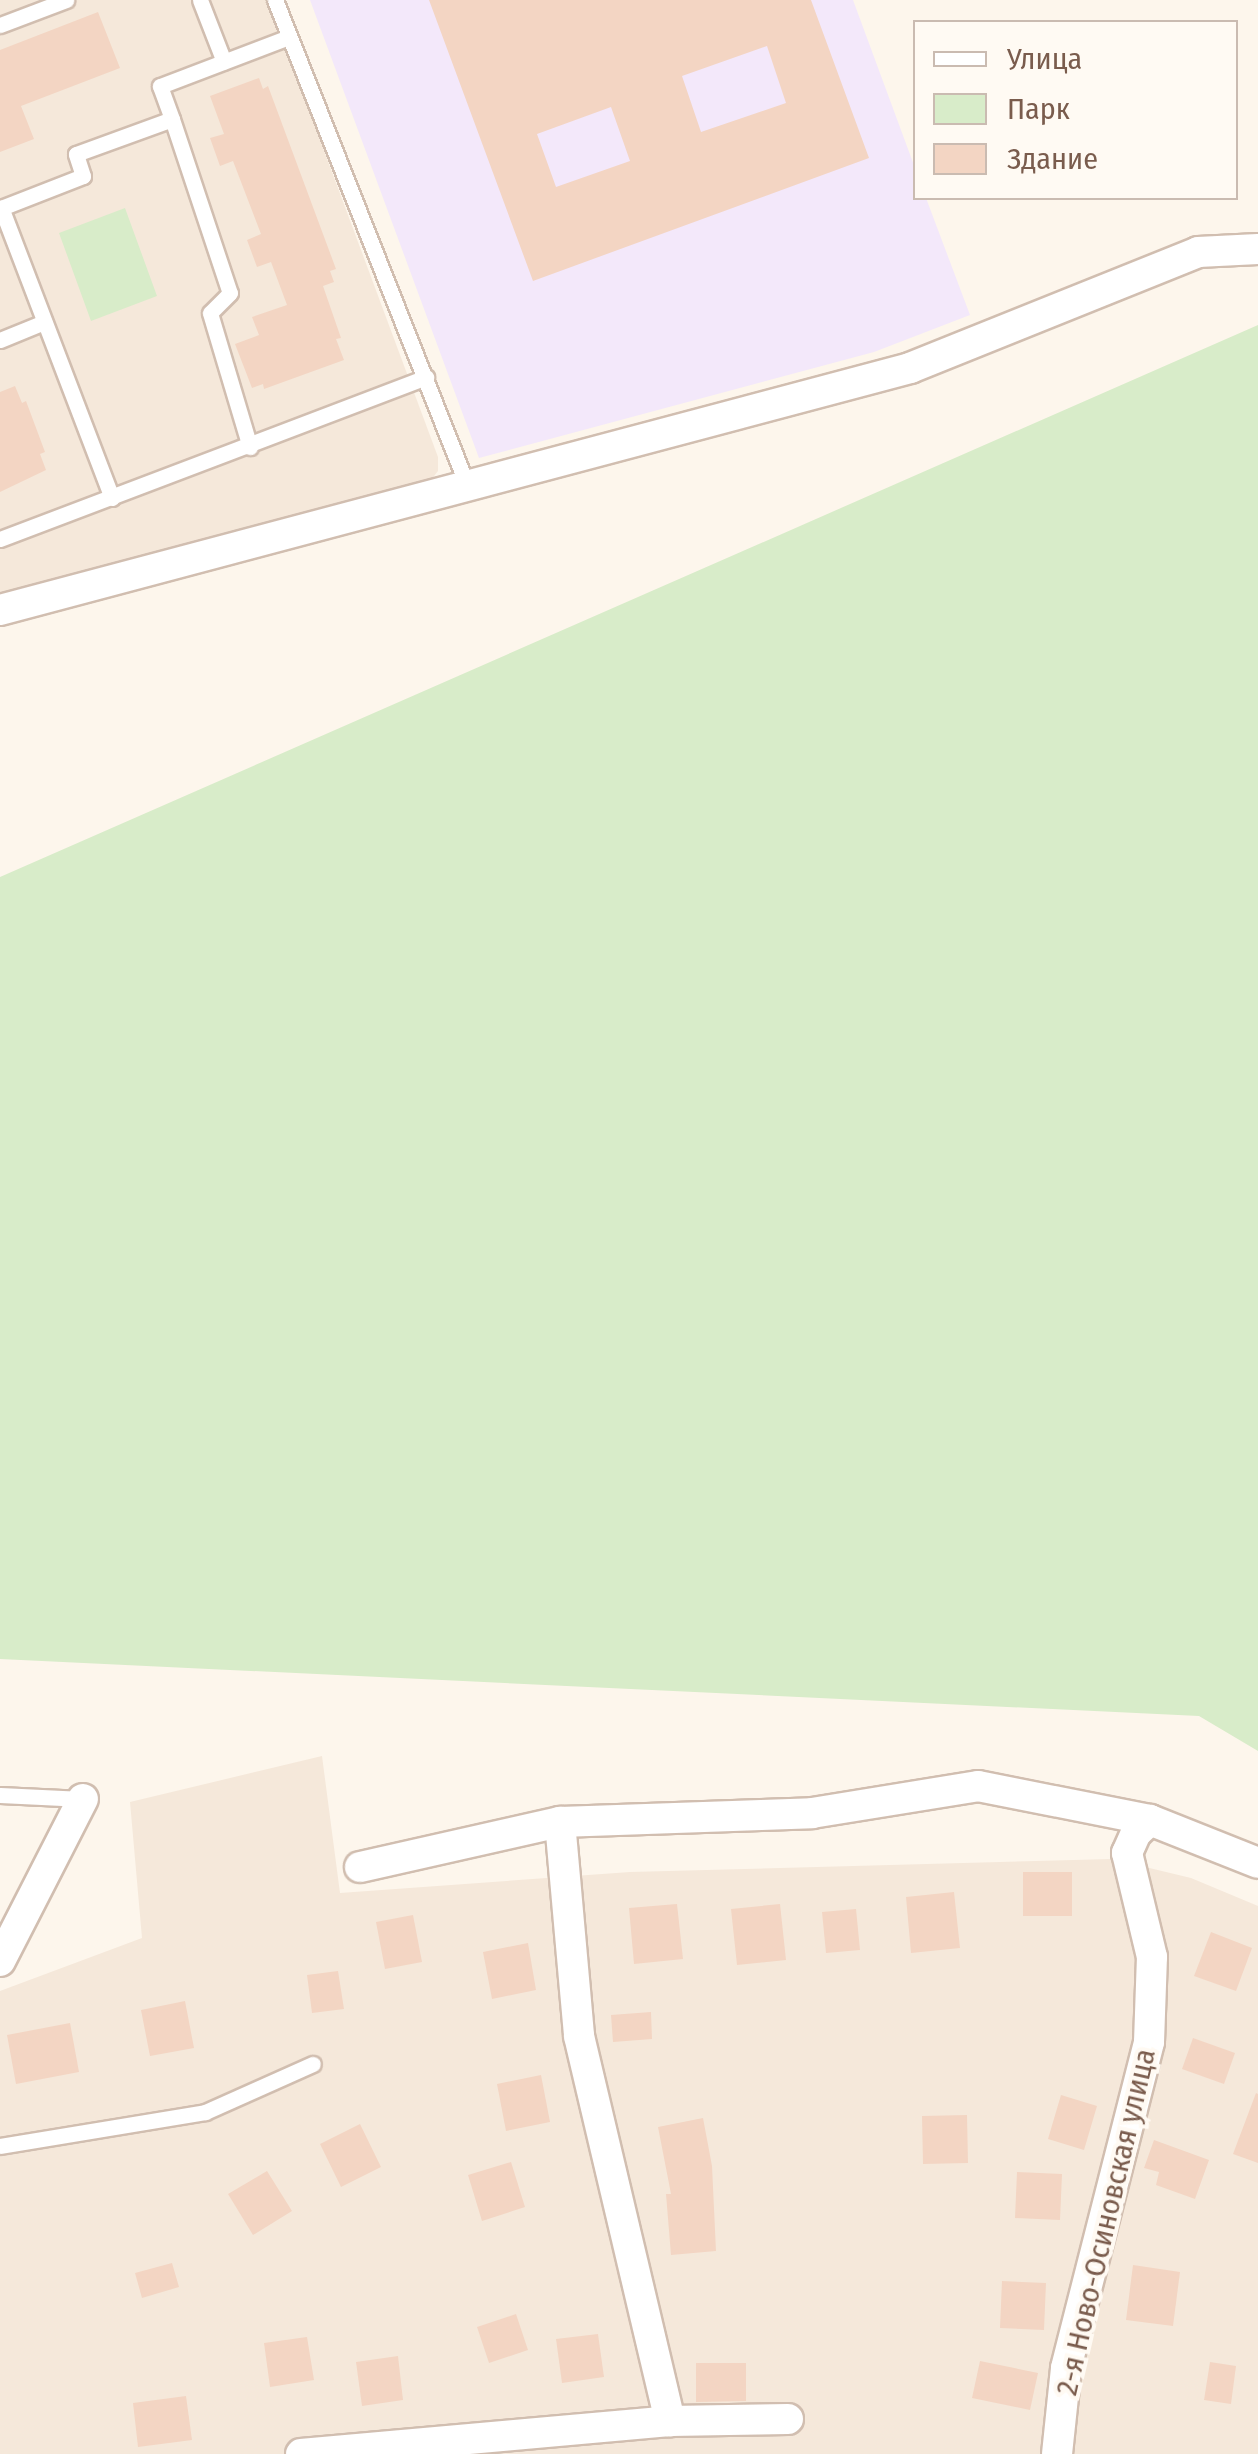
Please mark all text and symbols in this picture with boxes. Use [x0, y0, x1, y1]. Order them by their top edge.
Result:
legend [913, 20, 1238, 200]
text: Улица [1007, 41, 1082, 77]
text: Парк [1007, 91, 1070, 127]
text: Здание [1007, 141, 1098, 177]
street label: 2-я Ново-Осиновская улица [1049, 2045, 1163, 2399]

